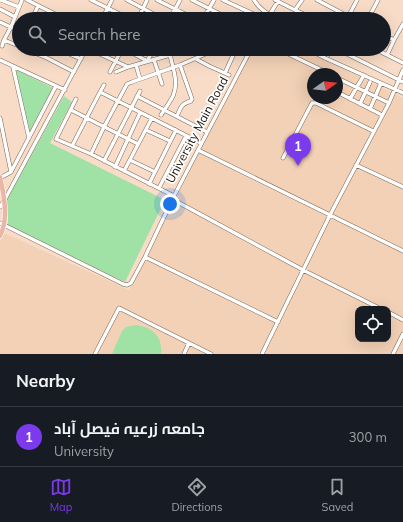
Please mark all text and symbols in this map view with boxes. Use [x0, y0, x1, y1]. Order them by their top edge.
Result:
search box [12, 12, 391, 56]
icon: search [26, 23, 48, 45]
text: Search here [58, 25, 140, 44]
north arrow [307, 68, 343, 104]
street label: University Main Road [162, 74, 231, 186]
pin: 1 [285, 133, 311, 166]
your location [160, 194, 180, 214]
map controls [355, 306, 391, 342]
button: locate [355, 306, 391, 342]
text: Nearby [16, 370, 75, 391]
text: جامعہ زرعیہ فیصل آباد [54, 419, 205, 438]
text: 1 [25, 429, 33, 445]
text: 300 m [349, 429, 387, 445]
text: University [54, 443, 114, 459]
tab: Map [50, 476, 72, 514]
tab: Directions [172, 476, 222, 514]
tab: Saved [322, 476, 353, 514]

